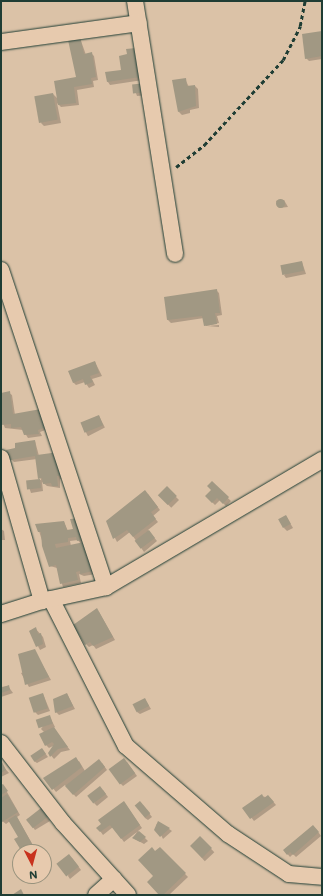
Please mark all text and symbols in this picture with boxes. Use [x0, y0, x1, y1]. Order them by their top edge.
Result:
north arrow [12, 844, 52, 884]
text: N [28, 868, 38, 883]

